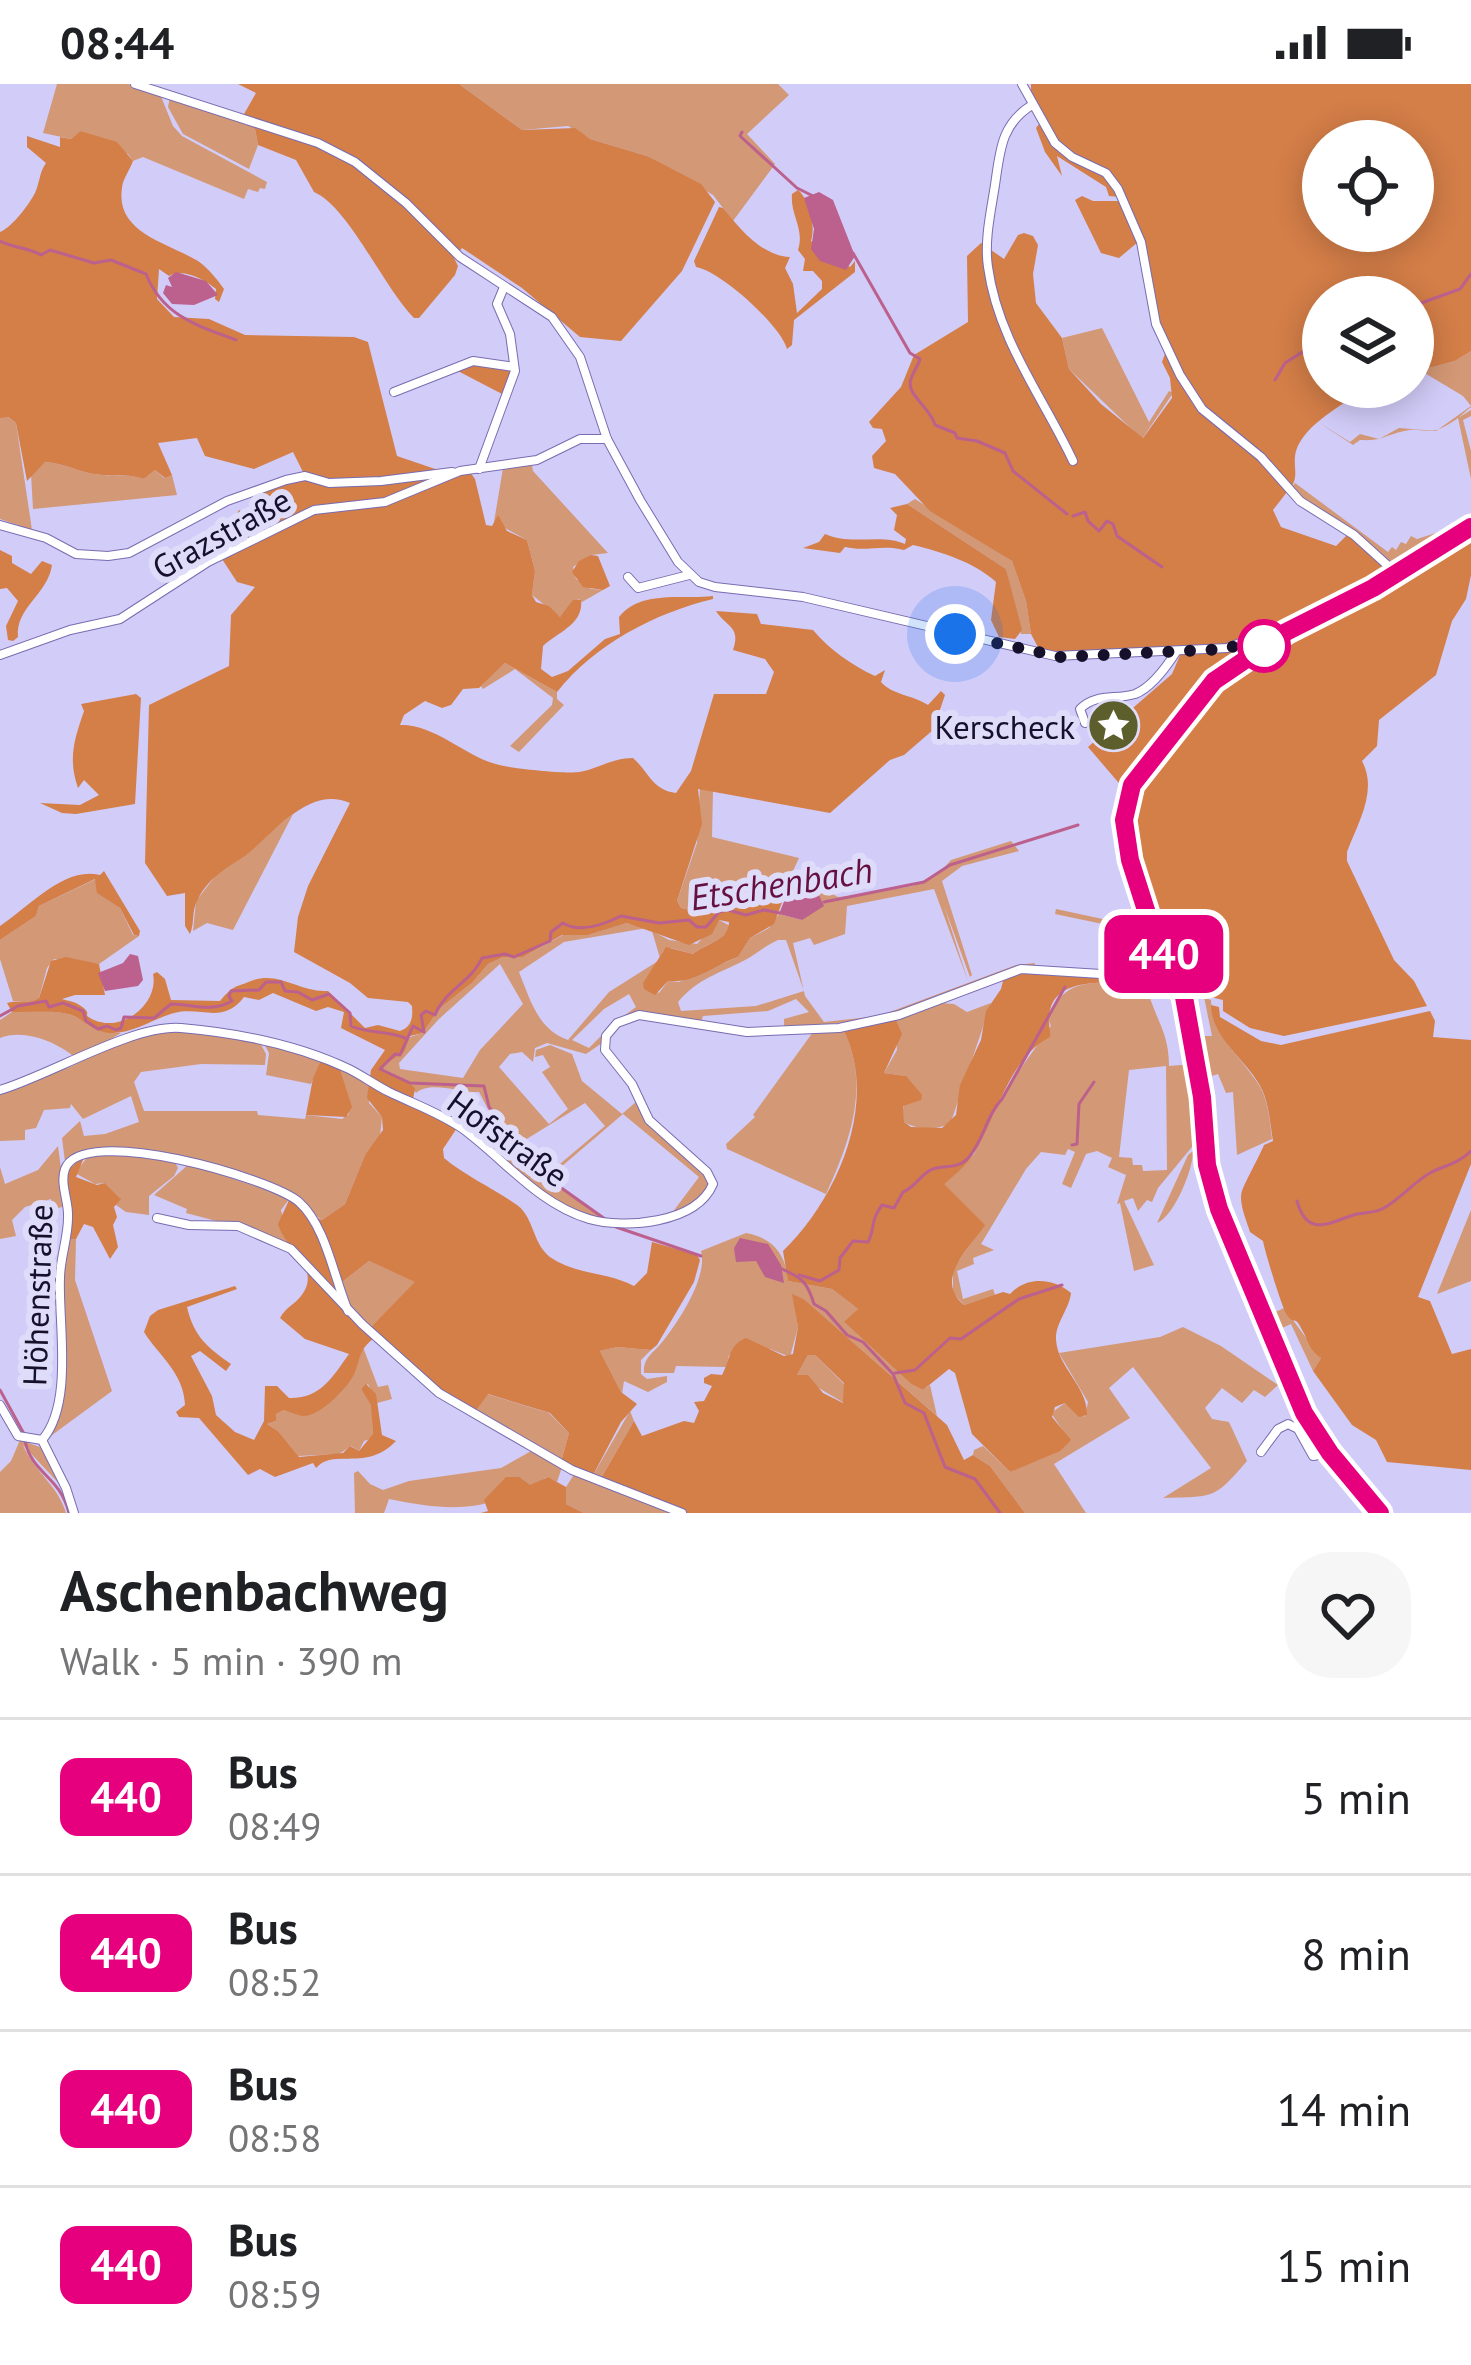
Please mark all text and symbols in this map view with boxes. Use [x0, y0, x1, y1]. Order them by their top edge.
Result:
text: 08:44 [60, 13, 174, 71]
map controls [1302, 120, 1434, 408]
button: locate [1302, 120, 1434, 252]
button: layers [1302, 276, 1434, 408]
street label: Grazstraße [144, 477, 298, 589]
your location [925, 604, 985, 664]
unlabelled marker [1239, 621, 1289, 671]
place icon: Kerscheck [1086, 698, 1142, 754]
place label: Kerscheck [935, 705, 1075, 748]
water label: Etschenbach [686, 845, 876, 921]
line badge: 440 [1095, 915, 1233, 993]
text: 440 [1128, 926, 1200, 981]
street label: Hofstraße [439, 1080, 577, 1196]
street label: Höhenstraße [12, 1203, 62, 1387]
button: heart [1285, 1552, 1411, 1678]
text: Aschenbachweg [60, 1553, 449, 1627]
text: Walk · 5 min · 390 m [60, 1635, 402, 1686]
text: Bus [228, 1742, 298, 1800]
text: 5 min [1301, 1768, 1411, 1826]
text: 440 [90, 1769, 162, 1824]
text: 08:49 [228, 1800, 322, 1851]
text: Bus [228, 1898, 298, 1956]
text: 8 min [1301, 1924, 1411, 1982]
text: 440 [90, 1925, 162, 1980]
text: 08:52 [228, 1956, 322, 2007]
text: Bus [228, 2054, 298, 2112]
text: 14 min [1277, 2080, 1411, 2138]
text: 440 [90, 2081, 162, 2136]
text: 08:58 [228, 2112, 322, 2163]
text: Bus [228, 2210, 298, 2268]
text: 15 min [1277, 2236, 1411, 2294]
text: 440 [90, 2237, 162, 2292]
text: 08:59 [228, 2268, 322, 2319]

